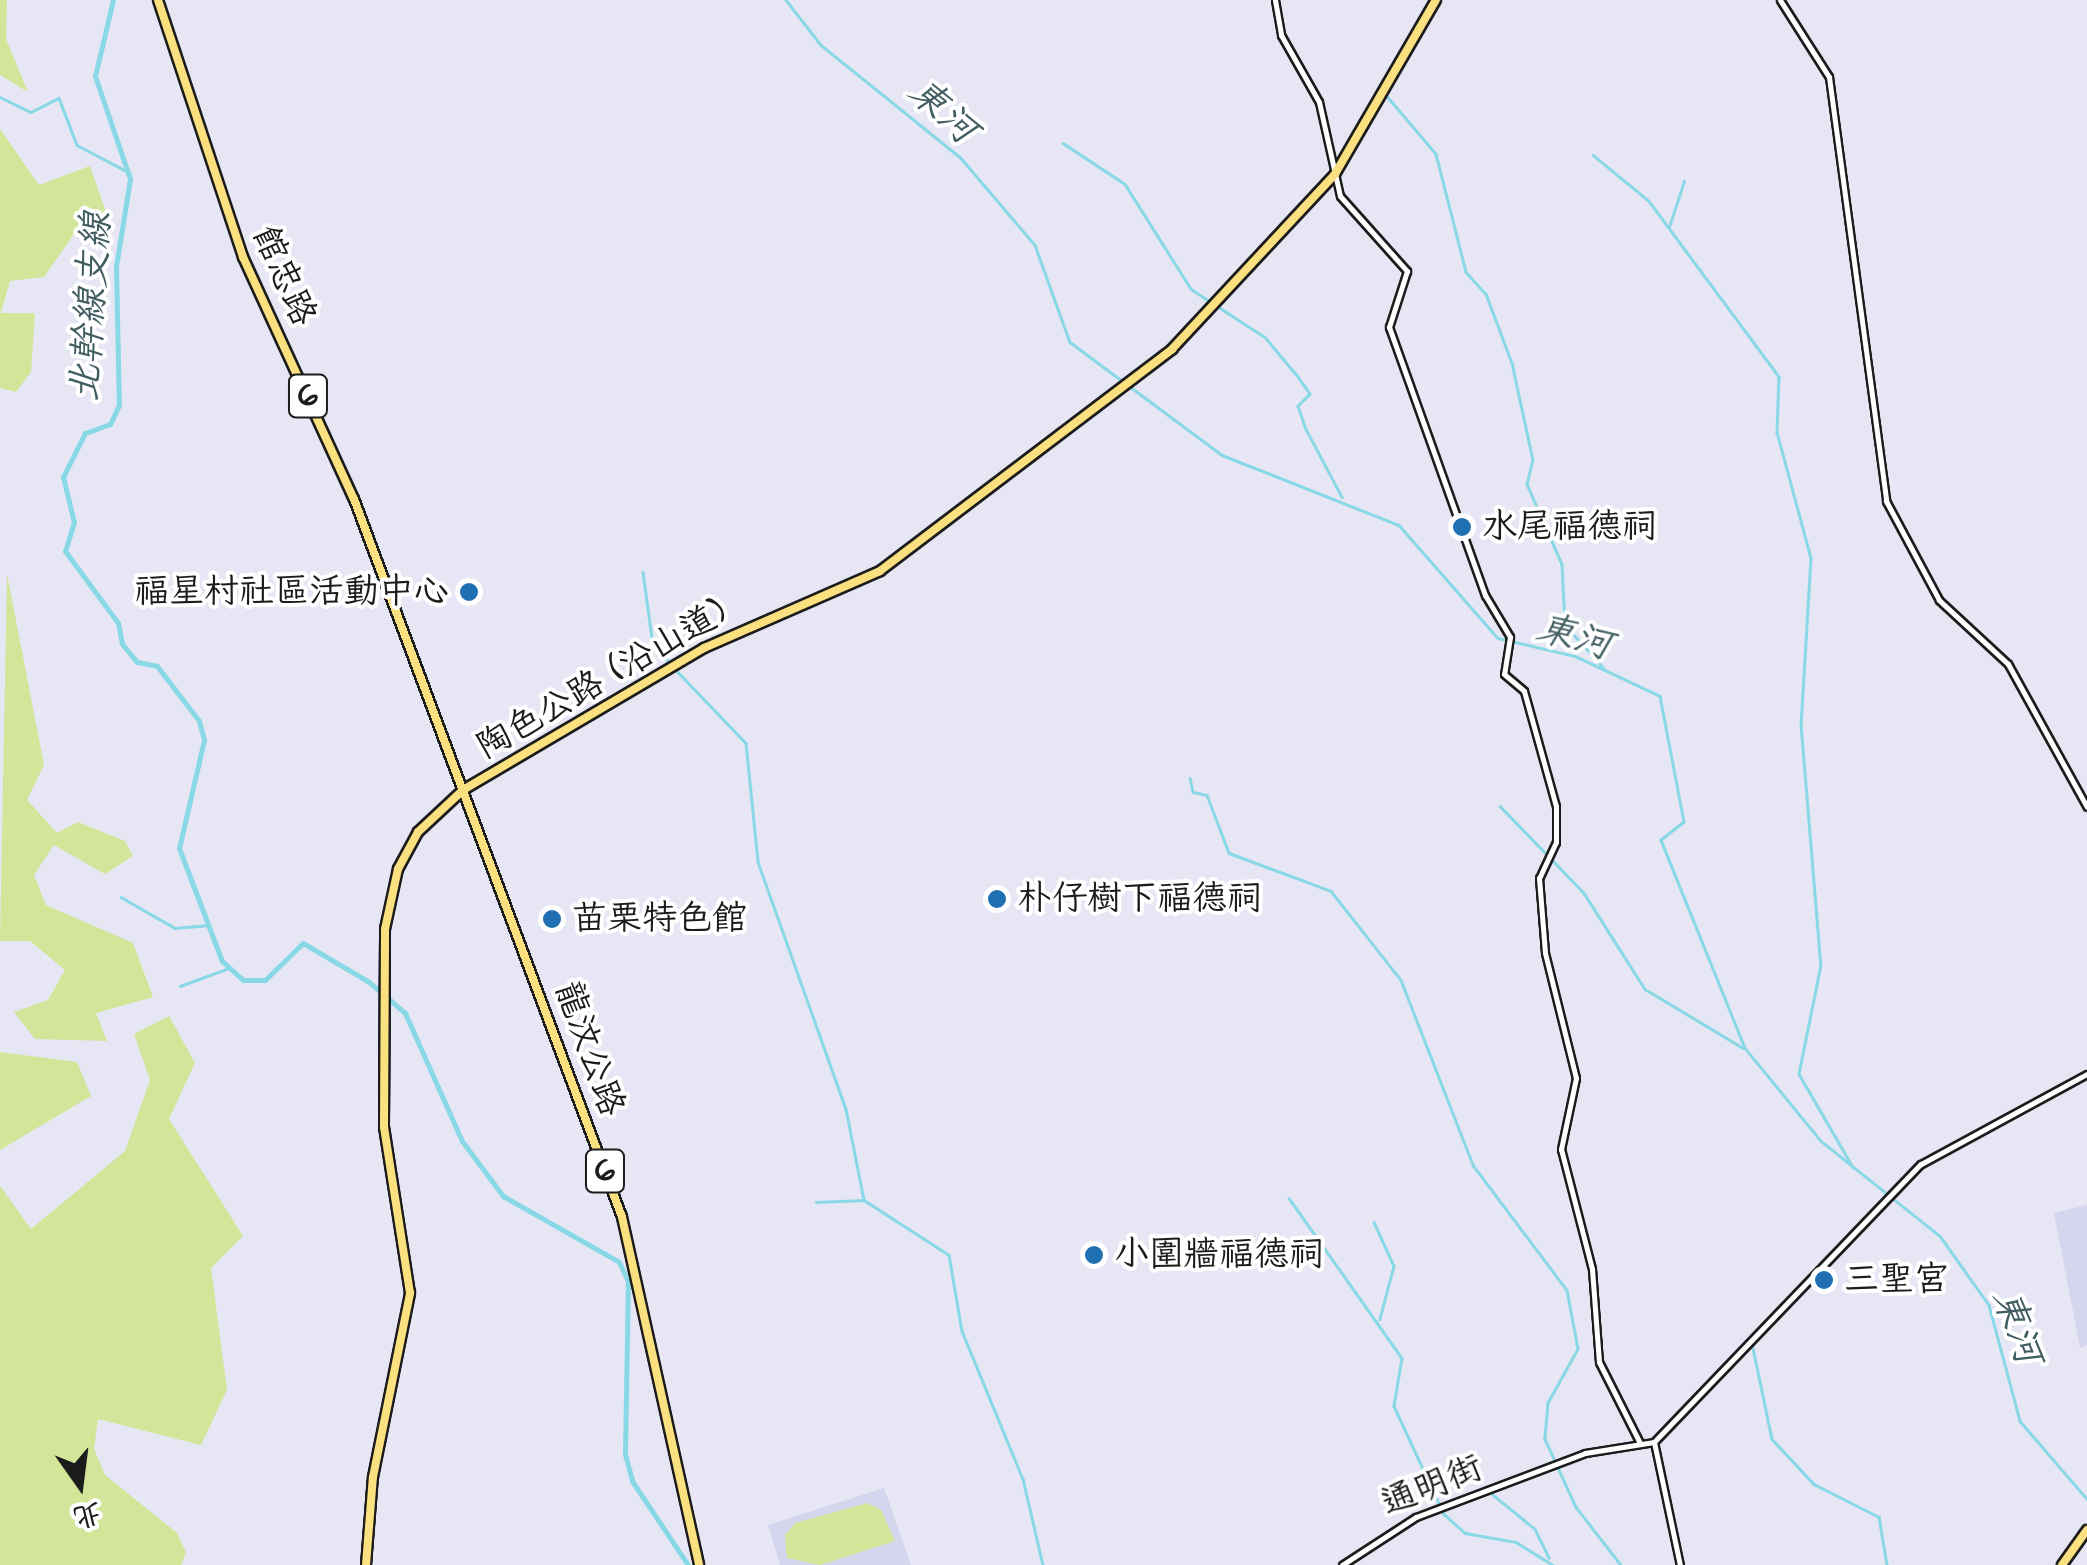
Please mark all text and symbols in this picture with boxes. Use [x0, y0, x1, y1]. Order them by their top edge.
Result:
water label: 東河 [899, 70, 985, 154]
water label: 北幹線支線 [63, 211, 121, 403]
street label: 館忠路 [243, 219, 325, 333]
road number: 6 [286, 369, 330, 423]
place label: 水尾福德祠 [1482, 506, 1657, 548]
marker: 水尾福德祠 [1451, 516, 1473, 538]
place label: 福星村社區活動中心 [134, 571, 449, 613]
marker: 福星村社區活動中心 [458, 581, 480, 603]
street label: 陶色公路 (沿山道) [470, 591, 734, 769]
water label: 東河 [1531, 606, 1617, 670]
place label: 朴仔樹下福德祠 [1017, 878, 1262, 920]
marker: 朴仔樹下福德祠 [986, 888, 1008, 910]
place label: 苗栗特色館 [572, 898, 747, 940]
marker: 苗栗特色館 [541, 908, 563, 930]
street label: 龍汶公路 [545, 976, 633, 1122]
road number: 6 [582, 1144, 628, 1198]
place label: 小圍牆福德祠 [1114, 1234, 1324, 1276]
marker: 小圍牆福德祠 [1083, 1244, 1105, 1266]
place label: 三聖宮 [1844, 1259, 1949, 1301]
marker: 三聖宮 [1813, 1269, 1835, 1291]
water label: 東河 [1982, 1283, 2050, 1371]
north arrow [30, 1435, 130, 1535]
street label: 通明街 [1375, 1447, 1489, 1525]
text: 北 [69, 1492, 106, 1537]

